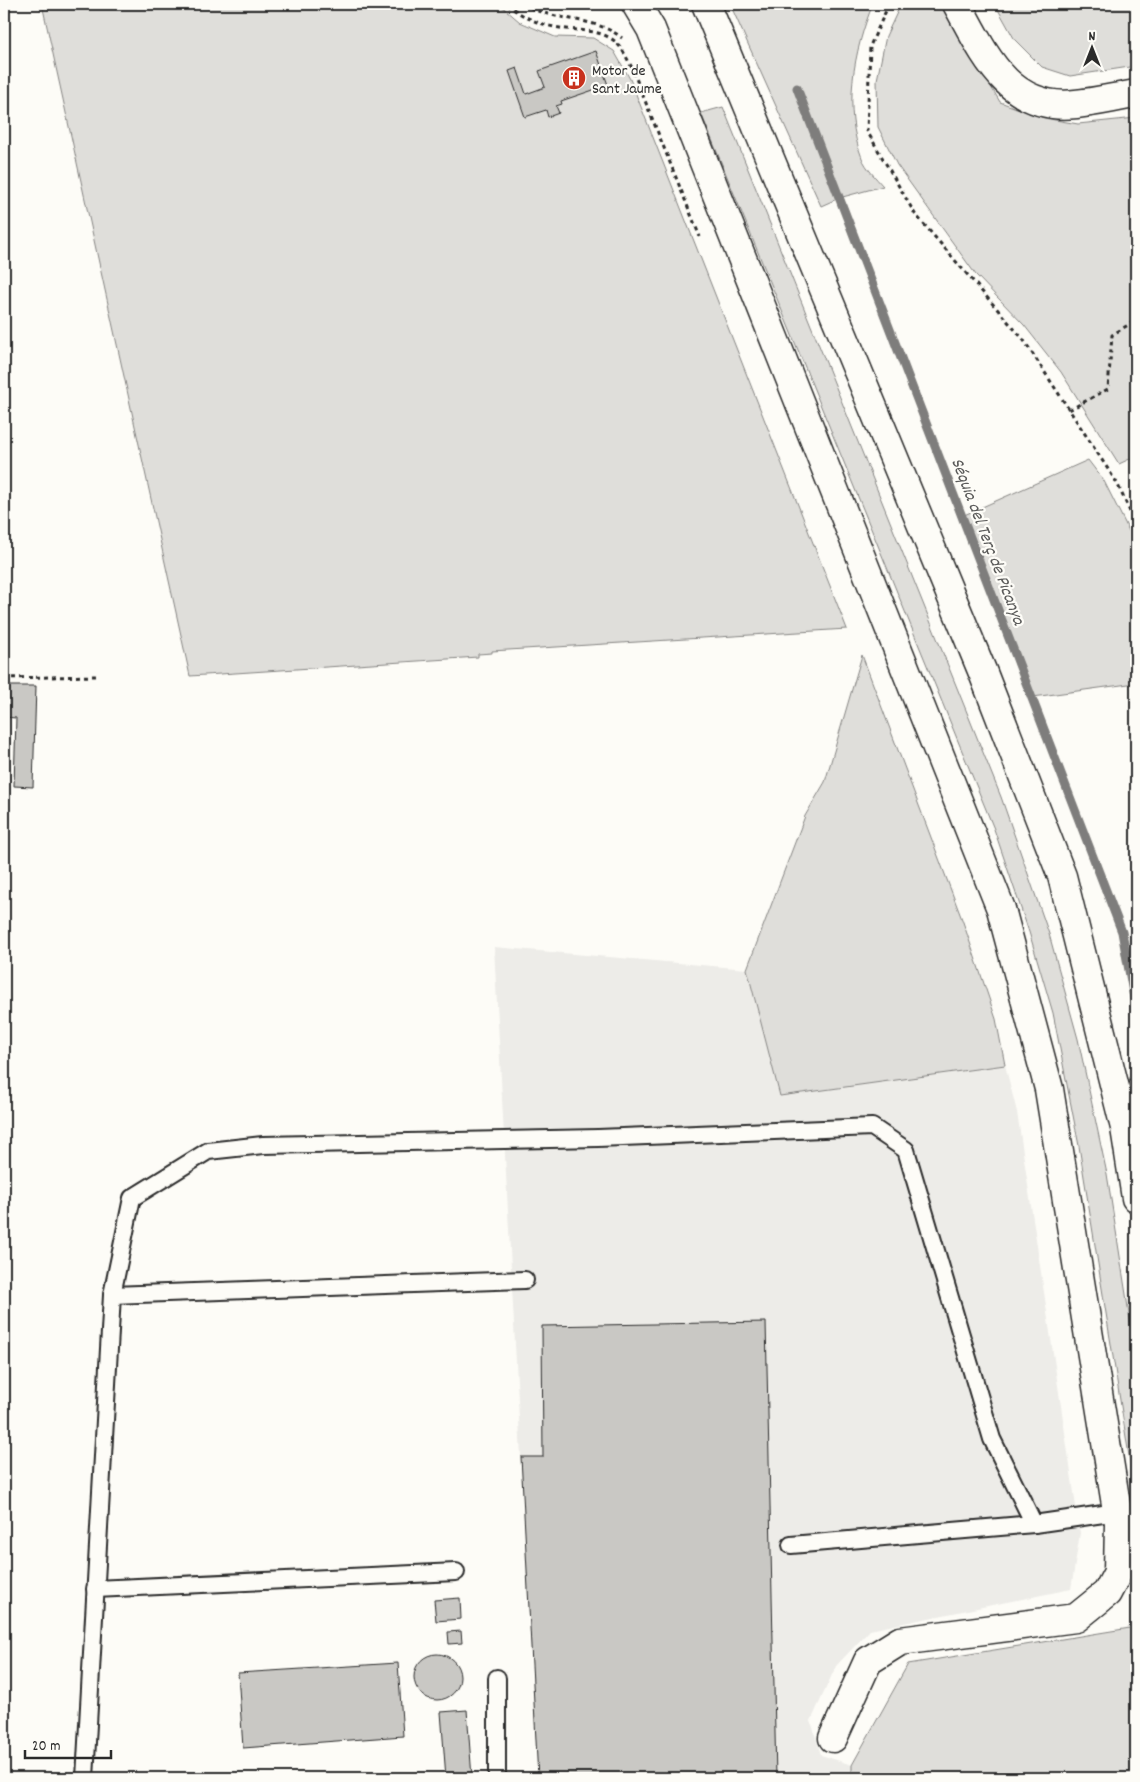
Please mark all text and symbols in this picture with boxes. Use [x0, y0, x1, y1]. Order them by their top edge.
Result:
north arrow [1068, 22, 1118, 72]
text: N [1089, 27, 1096, 47]
place label: Motor de Sant Jaume [592, 60, 662, 101]
building icon: Motor de Sant Jaume [561, 65, 587, 91]
water label: Séquia del Terç de Picanya [943, 455, 1031, 630]
scale bar [25, 1727, 111, 1759]
text: 20 m [32, 1736, 60, 1758]

